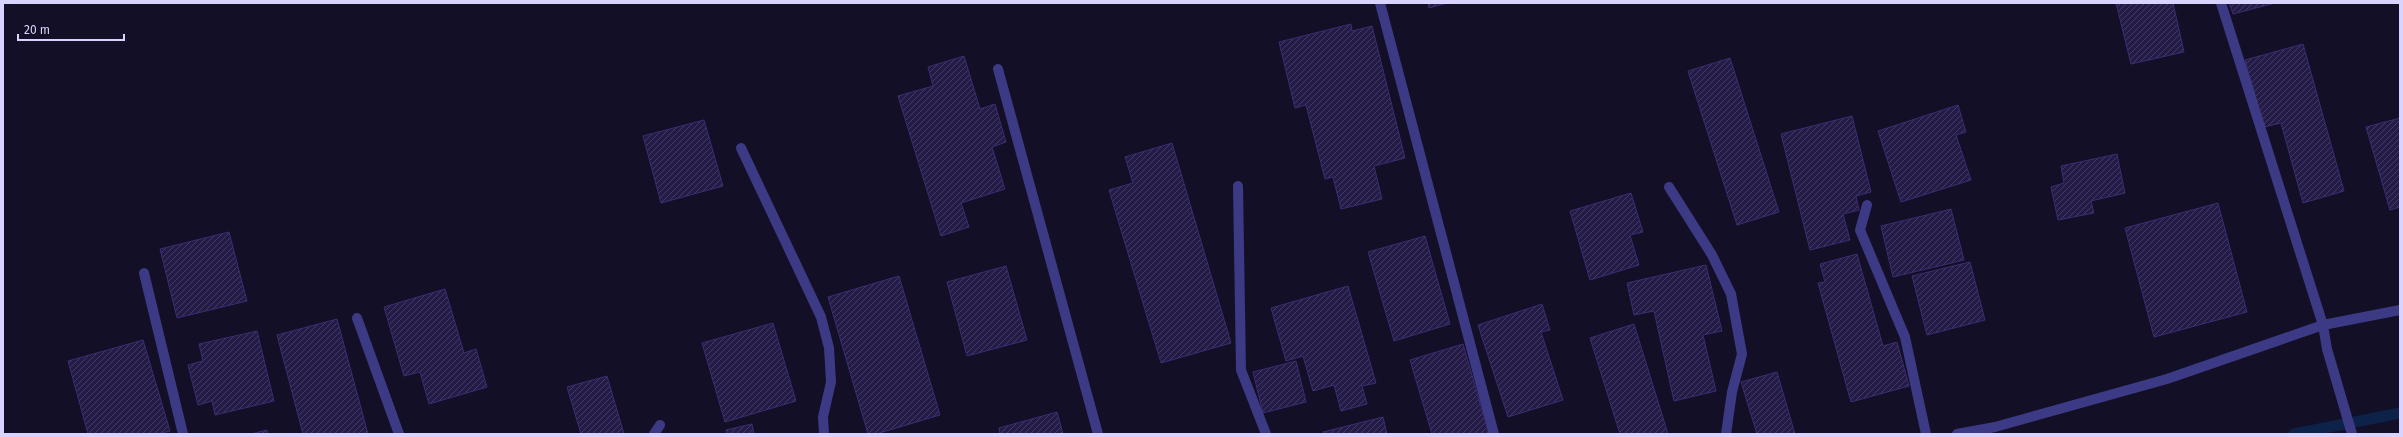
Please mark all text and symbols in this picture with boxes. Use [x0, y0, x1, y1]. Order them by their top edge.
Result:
scale bar [18, 16, 124, 42]
text: 20 m [24, 23, 50, 37]

